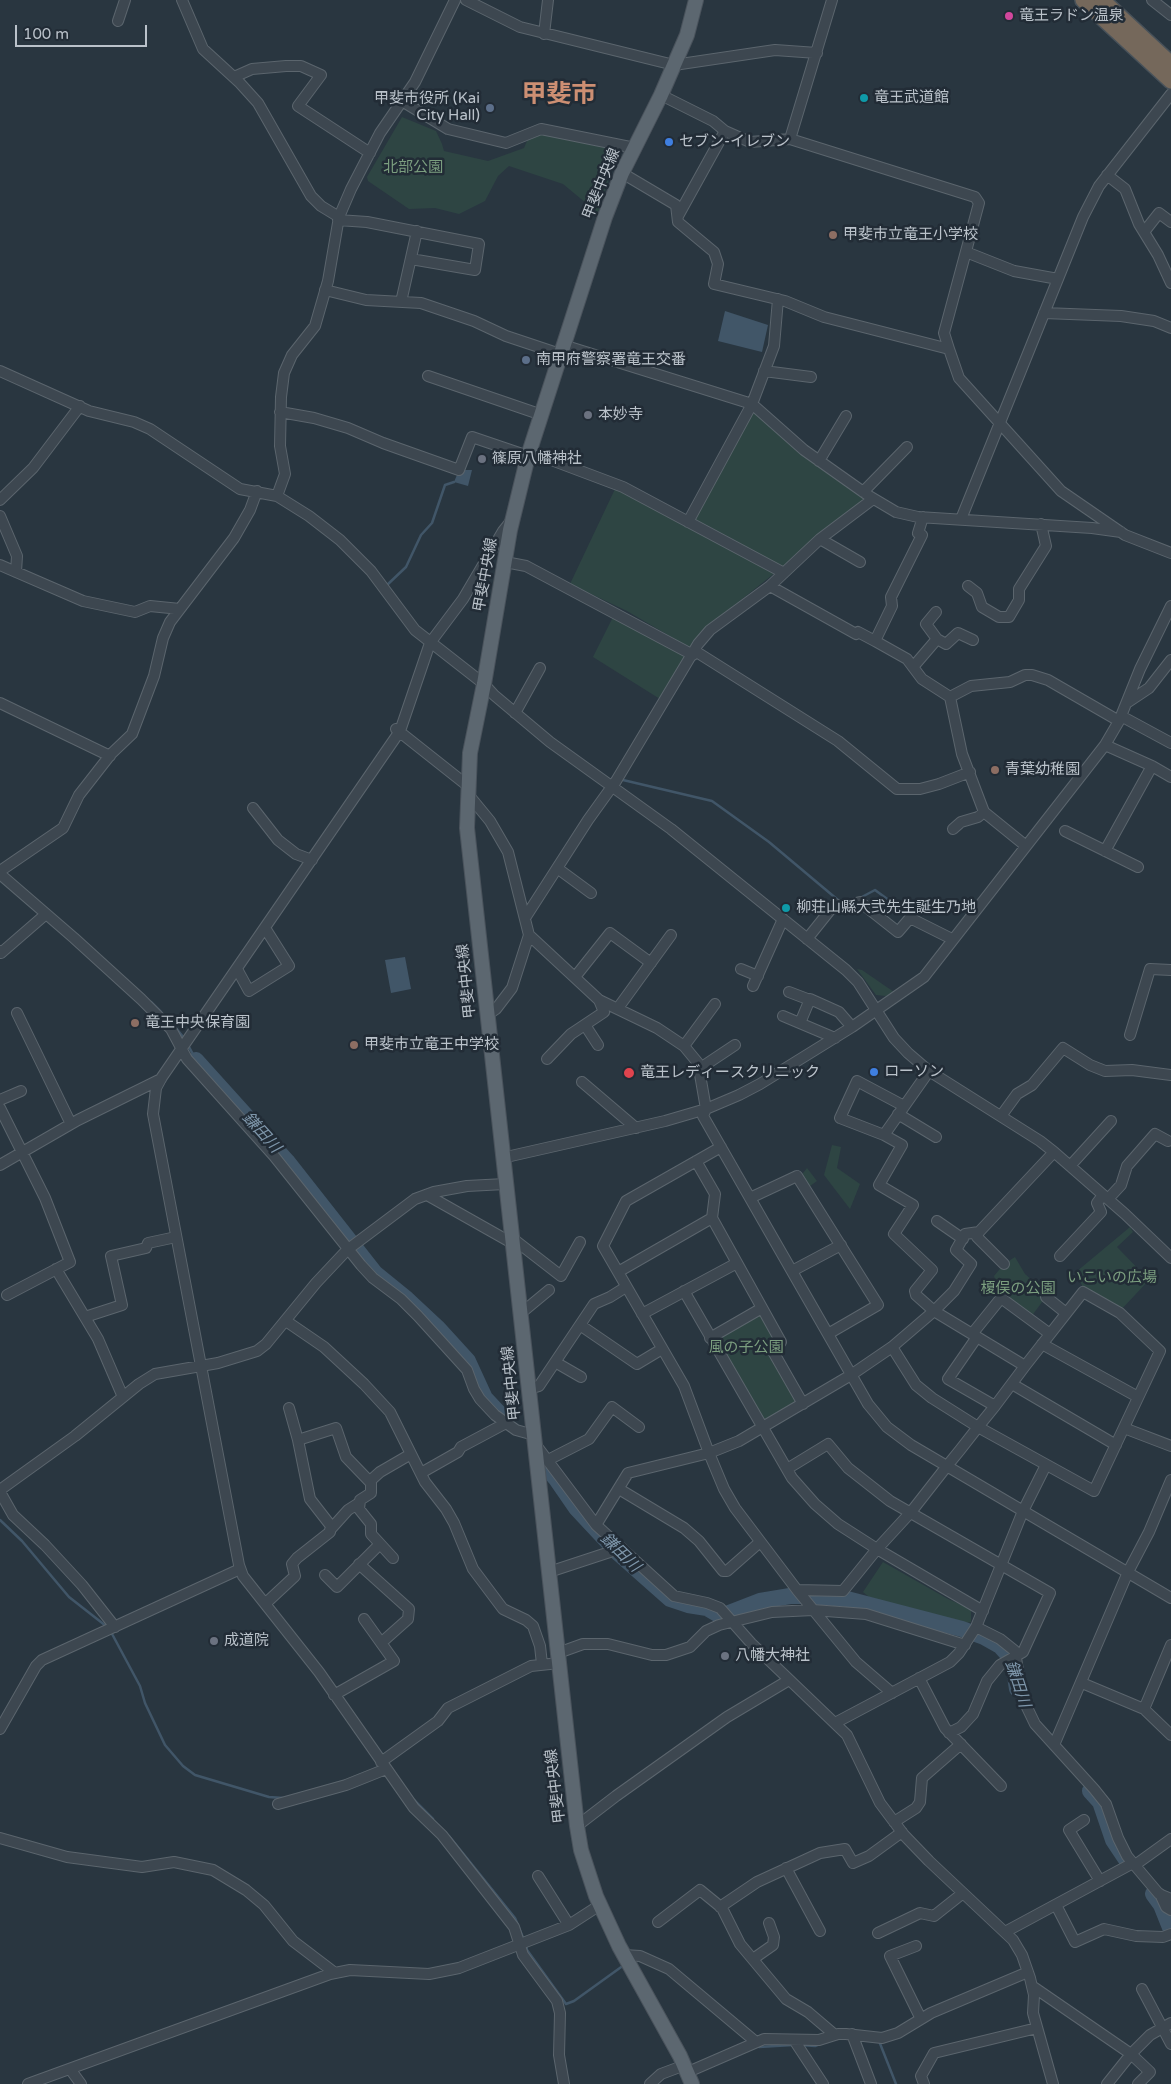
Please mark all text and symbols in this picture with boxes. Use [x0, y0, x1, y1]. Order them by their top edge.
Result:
place label: 竜王ラドン温泉 [1019, 7, 1124, 25]
marker: 竜王ラドン温泉 [1003, 10, 1015, 22]
scale bar [18, 15, 150, 47]
text: 100 m [23, 25, 69, 43]
district label: 甲斐市 [522, 80, 596, 110]
place label: 竜王武道館 [874, 89, 949, 107]
place label: 甲斐市役所 (Kai City Hall) [374, 90, 480, 125]
marker: 竜王武道館 [858, 92, 870, 104]
marker: 甲斐市役所 (Kai City Hall) [484, 102, 496, 114]
place label: セブン-イレブン [679, 133, 790, 151]
marker: セブン-イレブン [663, 136, 675, 148]
street label: 甲斐中央線 [580, 146, 624, 222]
park label: 北部公園 [383, 159, 443, 177]
place label: 甲斐市立竜王小学校 [843, 226, 978, 244]
marker: 甲斐市立竜王小学校 [827, 229, 839, 241]
place label: 南甲府警察署竜王交番 [536, 351, 686, 369]
marker: 南甲府警察署竜王交番 [520, 354, 532, 366]
place label: 本妙寺 [598, 406, 643, 424]
marker: 本妙寺 [582, 409, 594, 421]
place label: 篠原八幡神社 [492, 450, 582, 468]
marker: 篠原八幡神社 [476, 453, 488, 465]
street label: 甲斐中央線 [471, 537, 501, 613]
place label: 青葉幼稚園 [1005, 761, 1080, 779]
marker: 青葉幼稚園 [989, 764, 1001, 776]
place label: 柳荘山縣大弐先生誕生乃地 [796, 899, 976, 917]
marker: 柳荘山縣大弐先生誕生乃地 [780, 902, 792, 914]
street label: 甲斐中央線 [454, 943, 480, 1019]
place label: 竜王中央保育園 [145, 1014, 250, 1032]
marker: 竜王中央保育園 [129, 1017, 141, 1029]
place label: 甲斐市立竜王中学校 [364, 1036, 499, 1054]
marker: 甲斐市立竜王中学校 [348, 1039, 360, 1051]
place label: ローソン [884, 1063, 944, 1081]
place label: 竜王レディースクリニック [640, 1064, 820, 1082]
marker: 竜王レディースクリニック [622, 1066, 636, 1080]
marker: ローソン [868, 1066, 880, 1078]
water label: 鎌田川 [238, 1109, 284, 1157]
park label: いこいの広場 [1067, 1269, 1157, 1287]
park label: 榎俣の公園 [981, 1280, 1055, 1298]
park label: 風の子公園 [709, 1339, 783, 1357]
street label: 甲斐中央線 [499, 1345, 525, 1421]
water label: 鎌田川 [596, 1529, 644, 1577]
place label: 成道院 [224, 1632, 269, 1650]
marker: 成道院 [208, 1635, 220, 1647]
place label: 八幡大神社 [735, 1647, 810, 1665]
marker: 八幡大神社 [719, 1650, 731, 1662]
water label: 鎌田川 [1000, 1658, 1034, 1710]
street label: 甲斐中央線 [542, 1748, 570, 1824]

